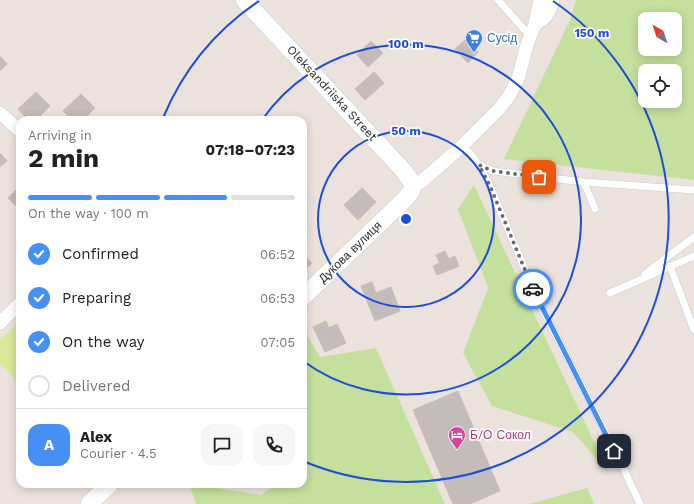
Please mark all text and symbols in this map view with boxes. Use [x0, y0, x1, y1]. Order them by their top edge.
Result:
north arrow [638, 12, 682, 56]
map controls [638, 12, 682, 108]
text: 150 m [575, 26, 609, 40]
supermarket icon: Сусід [464, 28, 484, 53]
place label: Сусід [487, 31, 517, 45]
text: 100 m [388, 37, 424, 51]
street label: Oleksandriiska Street [284, 42, 380, 144]
button: locate [638, 64, 682, 108]
text: 50 m [391, 124, 421, 138]
text: Arriving in [28, 128, 92, 143]
text: 07:18–07:23 [206, 141, 295, 159]
text: 2 min [28, 143, 99, 173]
pin [522, 160, 556, 194]
icon: bag [528, 166, 550, 188]
text: On the way · 100 m [28, 206, 149, 221]
centre of rings [399, 212, 413, 226]
street label: Дукова вулиця [316, 218, 384, 286]
icon: check [28, 243, 50, 265]
text: Confirmed [62, 245, 139, 263]
text: 06:52 [260, 247, 295, 262]
courier [513, 269, 553, 309]
icon: car [522, 278, 544, 300]
icon: check [28, 287, 50, 309]
text: Preparing [62, 289, 131, 307]
text: 06:53 [260, 291, 295, 306]
icon: check [28, 331, 50, 353]
text: On the way [62, 333, 144, 351]
text: 07:05 [260, 335, 295, 350]
text: Delivered [62, 377, 130, 395]
button: chat [201, 424, 243, 466]
button: phone [253, 424, 295, 466]
hotel icon: Б/О Сокол [447, 425, 467, 450]
text: Alex [80, 428, 112, 446]
place label: Б/О Сокол [470, 428, 531, 442]
pin [597, 434, 631, 468]
text: A [44, 436, 54, 454]
icon: home [603, 440, 625, 462]
text: Courier · 4.5 [80, 446, 157, 461]

